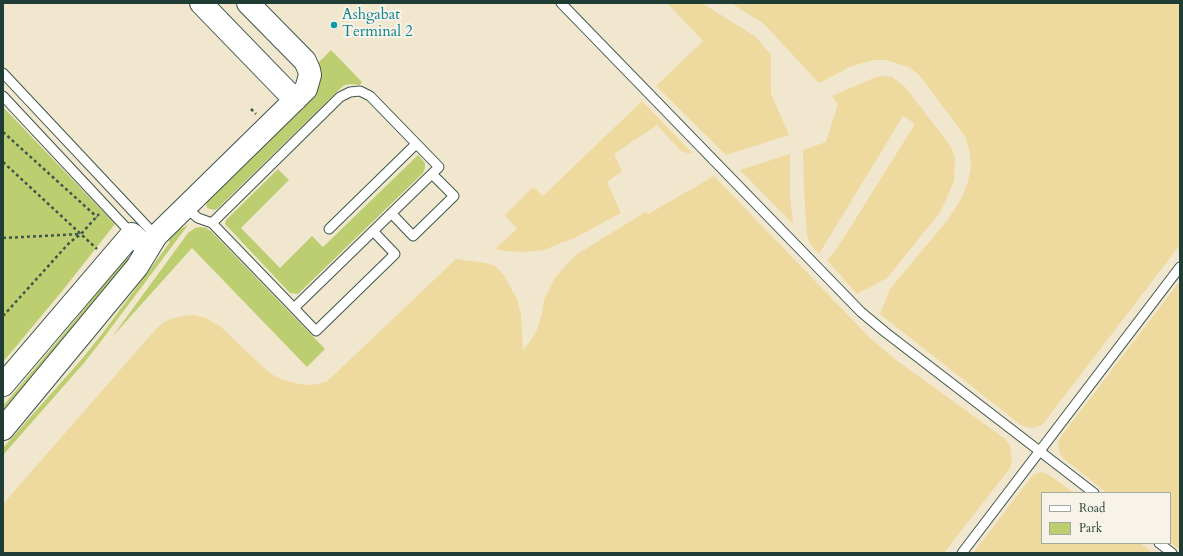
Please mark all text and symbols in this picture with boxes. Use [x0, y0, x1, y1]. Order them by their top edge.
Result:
place label: Ashgabat Terminal 2 [342, 7, 413, 42]
marker: Ashgabat Terminal 2 [329, 20, 339, 30]
legend [1041, 492, 1171, 544]
text: Road [1079, 500, 1105, 516]
text: Park [1079, 520, 1102, 536]

